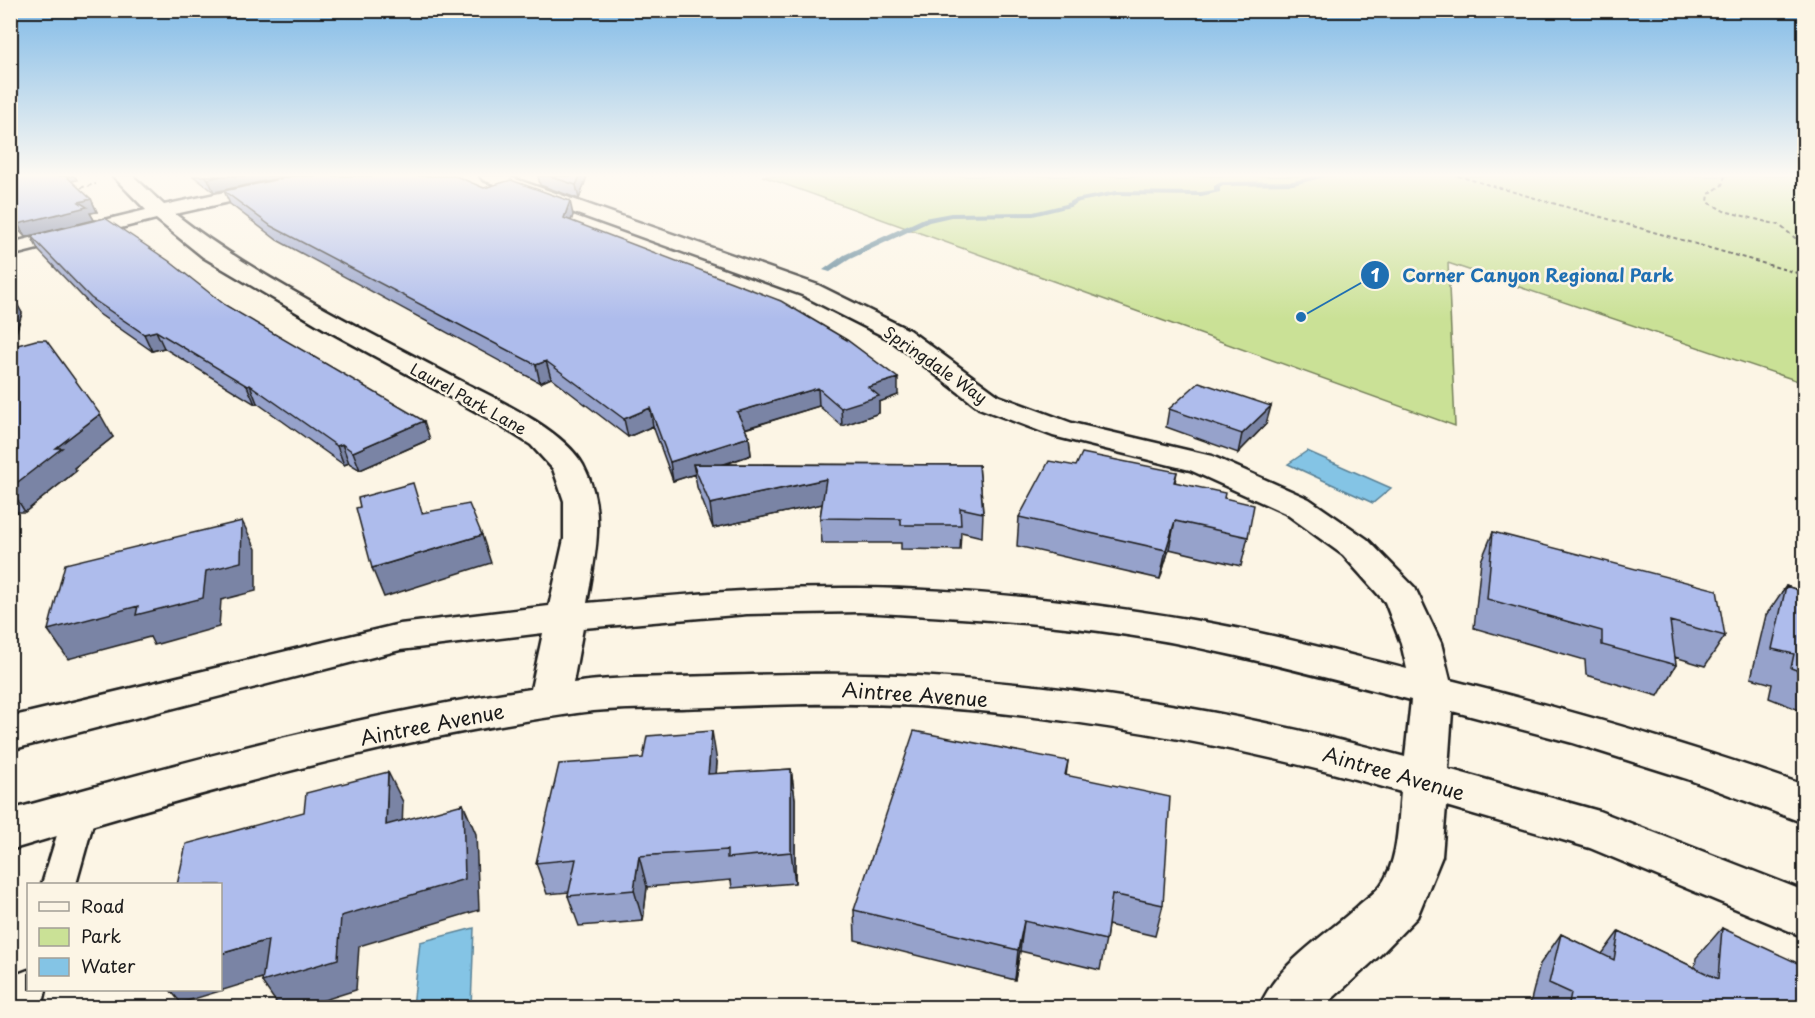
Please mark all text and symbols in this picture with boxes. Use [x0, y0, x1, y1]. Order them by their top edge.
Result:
callout: Corner Canyon Regional Park [1360, 257, 1686, 293]
text: 1 [1371, 261, 1380, 288]
text: Corner Canyon Regional Park [1402, 261, 1674, 288]
street label: Springdale Way [879, 319, 993, 409]
street label: Laurel Park Lane [406, 356, 532, 440]
street label: Aintree Avenue [841, 674, 989, 714]
street label: Aintree Avenue [357, 695, 507, 753]
street label: Aintree Avenue [1320, 738, 1468, 808]
legend [27, 883, 222, 991]
text: Road [81, 892, 125, 919]
text: Park [81, 922, 121, 949]
text: Water [81, 952, 136, 979]

